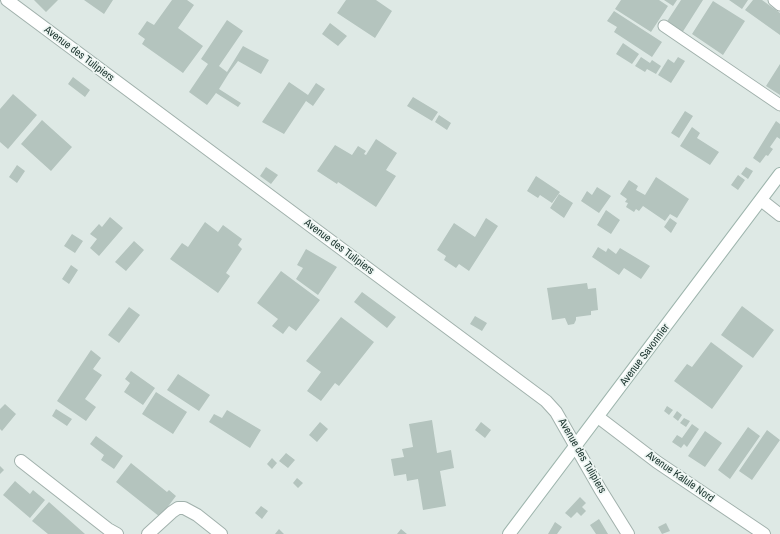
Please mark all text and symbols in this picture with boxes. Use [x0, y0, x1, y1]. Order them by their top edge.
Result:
street label: Avenue des Tulipiers [41, 23, 117, 85]
street label: Avenue des Tulipiers [301, 216, 377, 278]
street label: Avenue Savonnier [617, 321, 673, 389]
street label: Avenue des Tulipiers [555, 416, 609, 496]
street label: Avenue Kalule Nord [643, 449, 717, 505]

